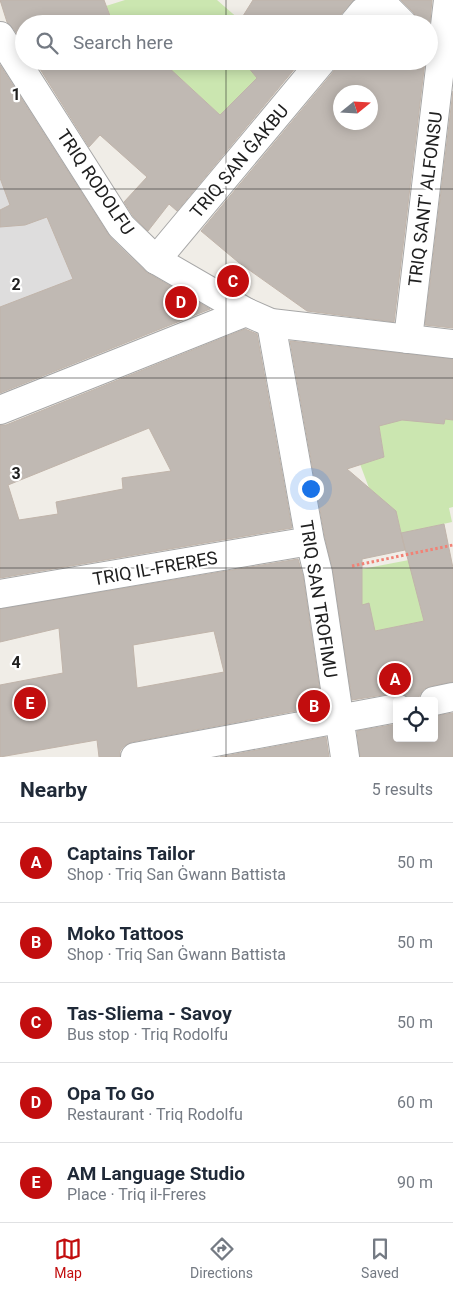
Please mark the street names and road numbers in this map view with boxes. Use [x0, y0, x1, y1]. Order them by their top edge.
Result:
street label: TRIQ SAN ĠAKBU [185, 100, 293, 222]
street label: TRIQ SANT' ALFONSU [404, 110, 446, 288]
street label: TRIQ RODOLFU [53, 125, 139, 239]
street label: TRIQ SAN TROFIMU [296, 519, 342, 679]
street label: TRIQ IL-FRERES [91, 547, 219, 589]

